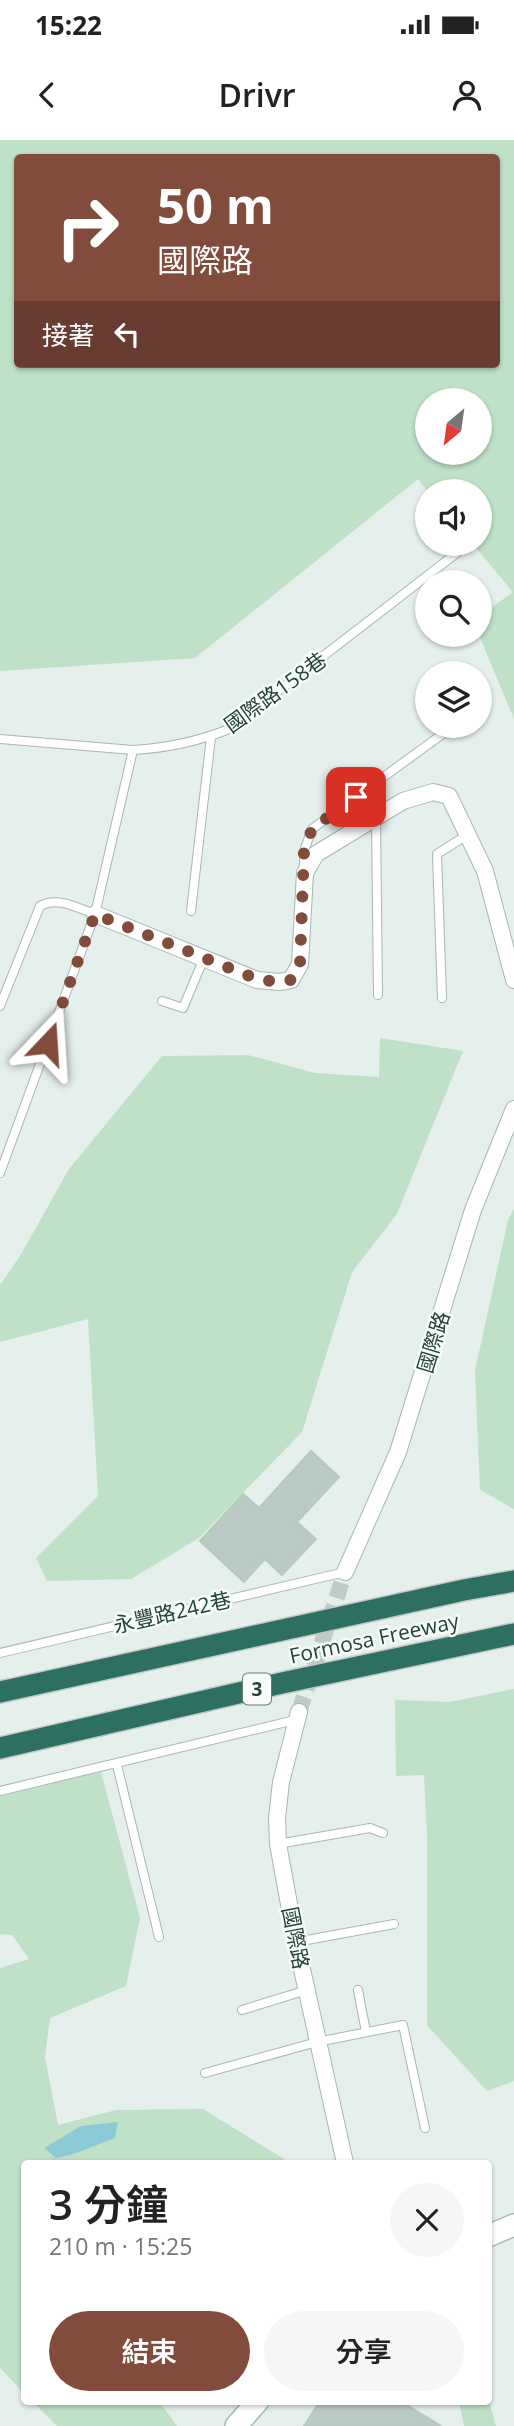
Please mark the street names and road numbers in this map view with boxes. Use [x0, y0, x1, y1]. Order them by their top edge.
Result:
street label: 國際路158巷 [218, 645, 332, 739]
street label: 國際路 [410, 1308, 456, 1376]
street label: 永豐路242巷 [110, 1585, 234, 1639]
street label: Formosa Freeway [287, 1606, 462, 1670]
road number: 3 [243, 1674, 271, 1704]
street label: 國際路 [276, 1904, 316, 1972]

